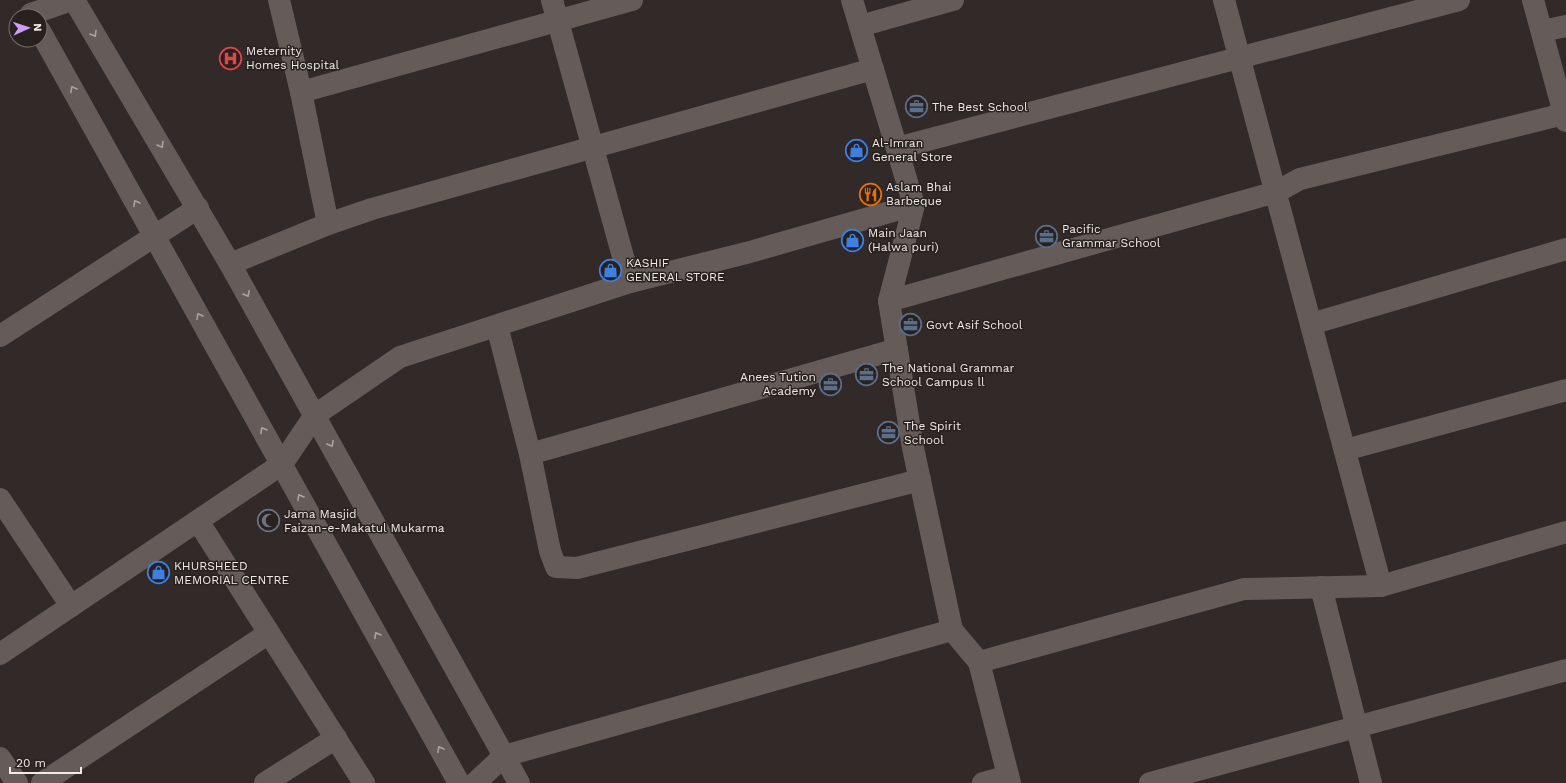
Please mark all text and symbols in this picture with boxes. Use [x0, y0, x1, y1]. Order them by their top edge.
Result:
north arrow [8, 8, 48, 48]
text: N [31, 23, 44, 32]
one-way arrow [90, 30, 97, 37]
place label: Meternity Homes Hospital [246, 44, 339, 72]
hospital icon: Meternity Homes Hospital [217, 45, 243, 71]
one-way arrow [70, 86, 77, 93]
office icon: The Best School [903, 94, 929, 120]
place label: The Best School [932, 100, 1028, 114]
place label: Al-Imran General Store [872, 136, 952, 164]
shop icon: Al-Imran General Store [843, 137, 869, 163]
one-way arrow [156, 141, 163, 148]
place label: Aslam Bhai Barbeque [886, 180, 951, 208]
restaurant icon: Aslam Bhai Barbeque [858, 181, 884, 207]
one-way arrow [133, 200, 141, 207]
place label: Pacific Grammar School [1062, 222, 1161, 250]
office icon: Pacific Grammar School [1034, 223, 1060, 249]
place label: Main Jaan (Halwa puri) [868, 226, 939, 254]
shop icon: Main Jaan (Halwa puri) [839, 227, 865, 253]
place label: KASHIF GENERAL STORE [626, 256, 725, 284]
shop icon: KASHIF GENERAL STORE [598, 257, 624, 283]
one-way arrow [242, 290, 249, 297]
office icon: Govt Asif School [897, 312, 923, 338]
one-way arrow [197, 313, 204, 321]
place label: Govt Asif School [926, 318, 1023, 332]
place label: The National Grammar School Campus ll [882, 361, 1015, 389]
office icon: The National Grammar School Campus ll [853, 362, 879, 388]
place label: Anees Tution Academy [740, 370, 817, 398]
office icon: Anees Tution Academy [818, 371, 844, 397]
place label: The Spirit School [904, 419, 961, 447]
office icon: The Spirit School [876, 420, 902, 446]
one-way arrow [260, 427, 267, 434]
one-way arrow [326, 440, 334, 447]
one-way arrow [297, 494, 305, 501]
place label: Jama Masjid Faizan-e-Makatul Mukarma [284, 507, 445, 535]
mosque icon: Jama Masjid Faizan-e-Makatul Mukarma [255, 508, 281, 534]
place label: KHURSHEED MEMORIAL CENTRE [174, 559, 289, 587]
shop icon: KHURSHEED MEMORIAL CENTRE [145, 560, 171, 586]
one-way arrow [374, 632, 382, 639]
one-way arrow [438, 746, 445, 753]
scale bar [10, 749, 81, 775]
text: 20 m [16, 756, 46, 770]

